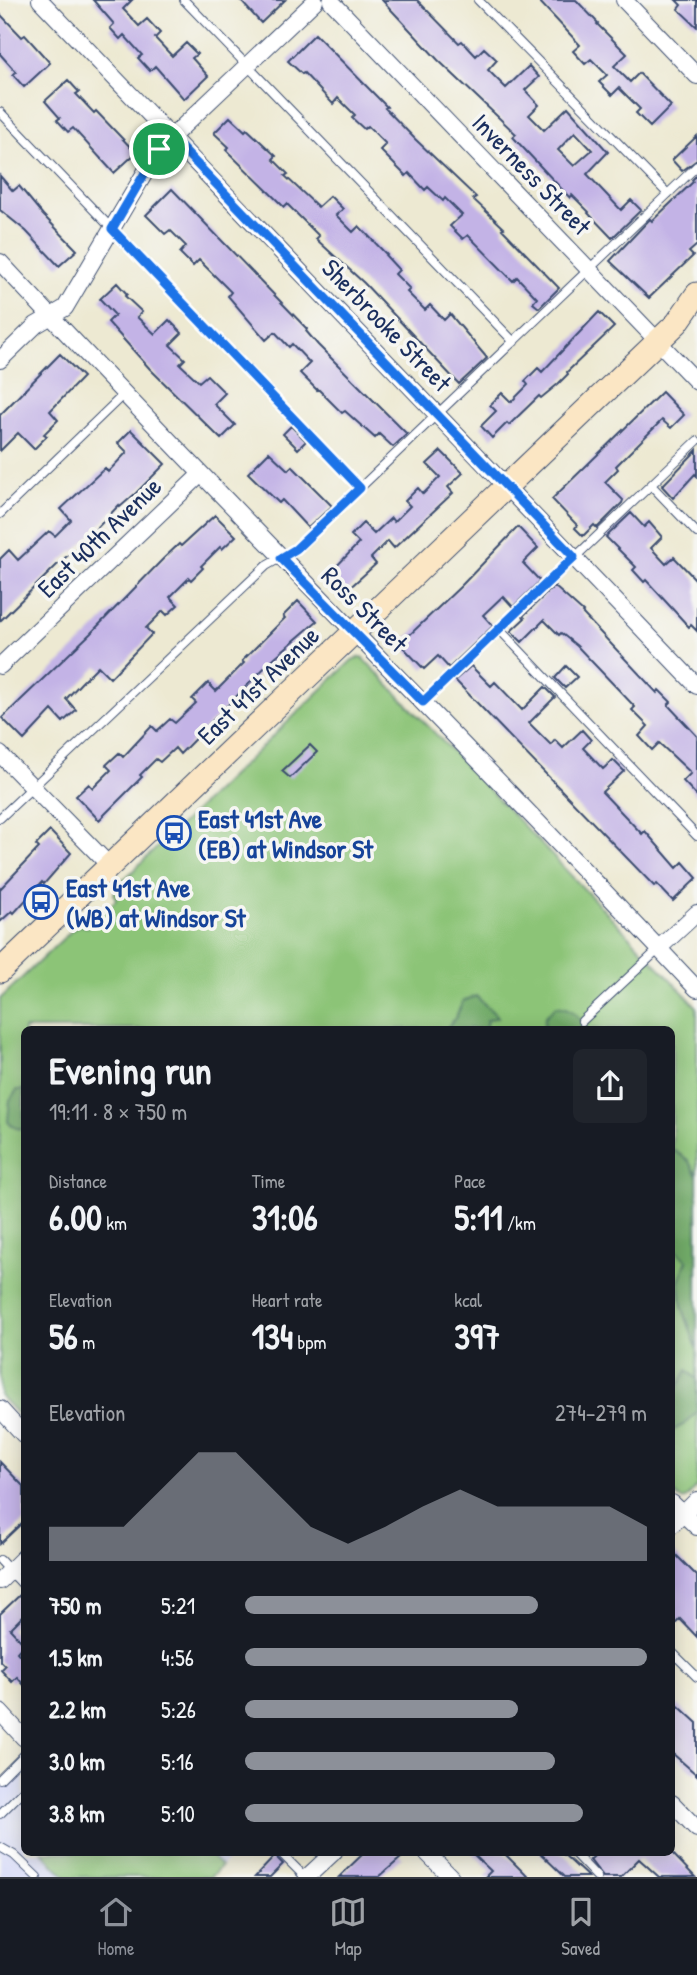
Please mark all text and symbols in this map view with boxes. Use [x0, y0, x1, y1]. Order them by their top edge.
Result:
street label: Inverness Street [465, 105, 600, 243]
pin [129, 119, 189, 179]
icon: arrive [140, 130, 178, 168]
street label: Sherbrooke Street [314, 251, 460, 400]
street label: East 40th Avenue [29, 469, 169, 605]
street label: Ross Street [314, 558, 417, 661]
street label: East 41st Avenue [189, 618, 327, 752]
place label: East 41st Ave (EB) at Windsor St [198, 801, 374, 866]
bus stop icon: East 41st Ave (EB) at Windsor St [155, 814, 193, 852]
place label: East 41st Ave (WB) at Windsor St [66, 870, 247, 935]
bus stop icon: East 41st Ave (WB) at Windsor St [22, 883, 60, 921]
text: Evening run [49, 1044, 212, 1096]
button: share [573, 1049, 647, 1123]
text: 19:11 · 8 × 750 m [49, 1096, 187, 1127]
text: Distance [49, 1168, 107, 1194]
text: Time [252, 1168, 285, 1194]
text: Pace [454, 1168, 486, 1194]
text: 6.00 [49, 1194, 102, 1241]
text: 31:06 [252, 1194, 318, 1241]
text: 5:11 [454, 1194, 503, 1241]
text: km [102, 1210, 127, 1236]
text: /km [503, 1210, 536, 1236]
text: Elevation [49, 1287, 112, 1313]
text: Heart rate [252, 1287, 323, 1313]
text: kcal [454, 1287, 482, 1313]
text: 56 [49, 1313, 78, 1360]
text: 134 [252, 1313, 293, 1360]
text: 397 [454, 1313, 500, 1360]
text: m [78, 1329, 95, 1355]
text: bpm [293, 1329, 326, 1355]
text: Elevation [49, 1397, 125, 1428]
text: 274–279 m [555, 1397, 647, 1428]
text: 750 m [49, 1590, 101, 1621]
text: 5:21 [161, 1590, 195, 1621]
text: 1.5 km [49, 1642, 102, 1673]
text: 4:56 [161, 1642, 194, 1673]
text: 2.2 km [49, 1694, 106, 1725]
text: 5:26 [161, 1694, 196, 1725]
text: 3.0 km [49, 1746, 105, 1777]
text: 5:16 [161, 1746, 194, 1777]
text: 3.8 km [49, 1798, 105, 1829]
text: 5:10 [161, 1798, 195, 1829]
tab: Home [97, 1893, 135, 1961]
tab: Map [329, 1893, 367, 1961]
tab: Saved [561, 1893, 600, 1961]

